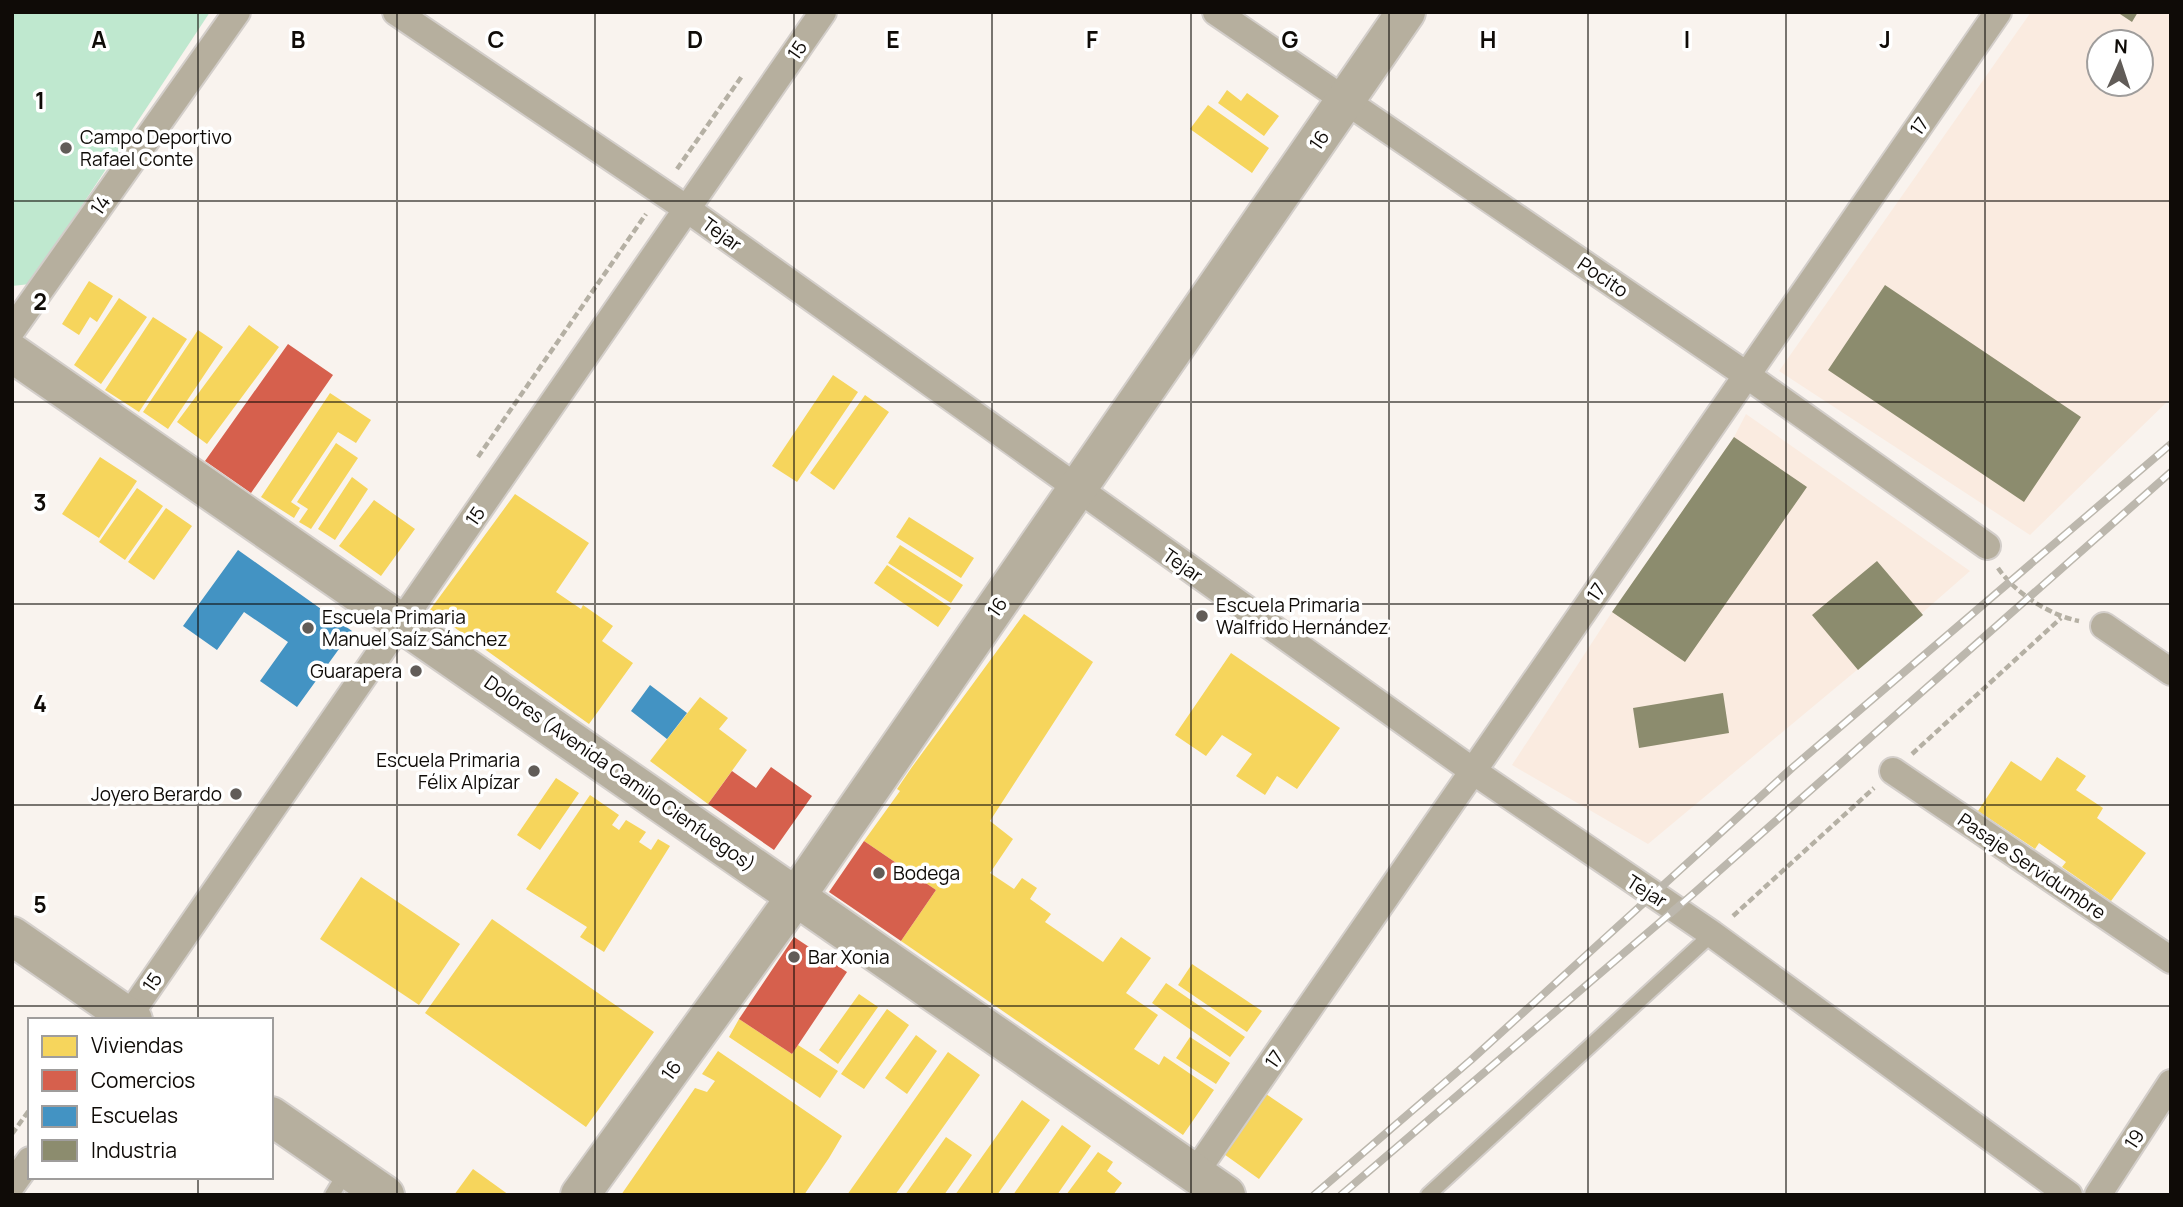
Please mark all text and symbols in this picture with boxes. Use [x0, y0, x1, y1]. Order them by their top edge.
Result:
text: A [91, 23, 107, 55]
text: B [291, 23, 305, 55]
text: C [488, 23, 505, 55]
text: D [687, 23, 703, 55]
text: E [886, 23, 900, 55]
text: F [1086, 23, 1098, 55]
text: G [1282, 23, 1299, 55]
text: H [1480, 23, 1496, 55]
text: I [1684, 23, 1690, 55]
text: J [1879, 23, 1891, 55]
north arrow [2085, 28, 2155, 98]
text: N [2113, 33, 2128, 59]
street label: 15 [781, 35, 813, 65]
text: 1 [35, 84, 45, 116]
street label: 17 [1903, 112, 1935, 140]
place label: Campo Deportivo Rafael Conte [80, 124, 232, 172]
street label: 16 [1303, 125, 1335, 155]
marker: Campo Deportivo Rafael Conte [58, 140, 74, 156]
street label: 14 [84, 190, 116, 220]
street label: Tejar [697, 211, 747, 257]
street label: Pocito [1573, 251, 1633, 303]
text: 2 [33, 285, 47, 317]
text: 3 [33, 486, 47, 518]
street label: 15 [459, 501, 491, 531]
street label: Tejar [1158, 542, 1208, 588]
street label: 17 [1580, 578, 1612, 606]
street label: 16 [981, 592, 1013, 622]
place label: Escuela Primaria Walfrido Hernández [1216, 592, 1389, 640]
place label: Escuela Primaria Manuel Saíz Sánchez [322, 604, 507, 652]
marker: Escuela Primaria Walfrido Hernández [1194, 608, 1210, 624]
marker: Escuela Primaria Manuel Saíz Sánchez [300, 620, 316, 636]
place label: Guarapera [310, 658, 402, 684]
marker: Guarapera [408, 663, 424, 679]
street label: Dolores (Avenida Camilo Cienfuegos) [479, 669, 761, 877]
text: 4 [33, 687, 47, 719]
place label: Escuela Primaria Félix Alpízar [376, 747, 520, 795]
marker: Escuela Primaria Félix Alpízar [526, 763, 542, 779]
place label: Joyero Berardo [91, 781, 222, 807]
marker: Joyero Berardo [228, 786, 244, 802]
street label: Pasaje Servidumbre [1953, 807, 2111, 925]
place label: Bodega [893, 860, 960, 886]
marker: Bodega [871, 865, 887, 881]
street label: Tejar [1622, 868, 1672, 914]
text: 5 [33, 888, 47, 920]
place label: Bar Xonia [808, 944, 890, 970]
marker: Bar Xonia [786, 949, 802, 965]
street label: 15 [136, 967, 168, 997]
legend [28, 1018, 273, 1179]
text: Viviendas [91, 1031, 183, 1059]
street label: 17 [1258, 1045, 1290, 1073]
street label: 16 [655, 1055, 687, 1085]
text: Comercios [91, 1066, 195, 1094]
text: Escuelas [91, 1101, 178, 1129]
street label: 19 [2118, 1124, 2150, 1154]
text: Industria [91, 1136, 177, 1164]

